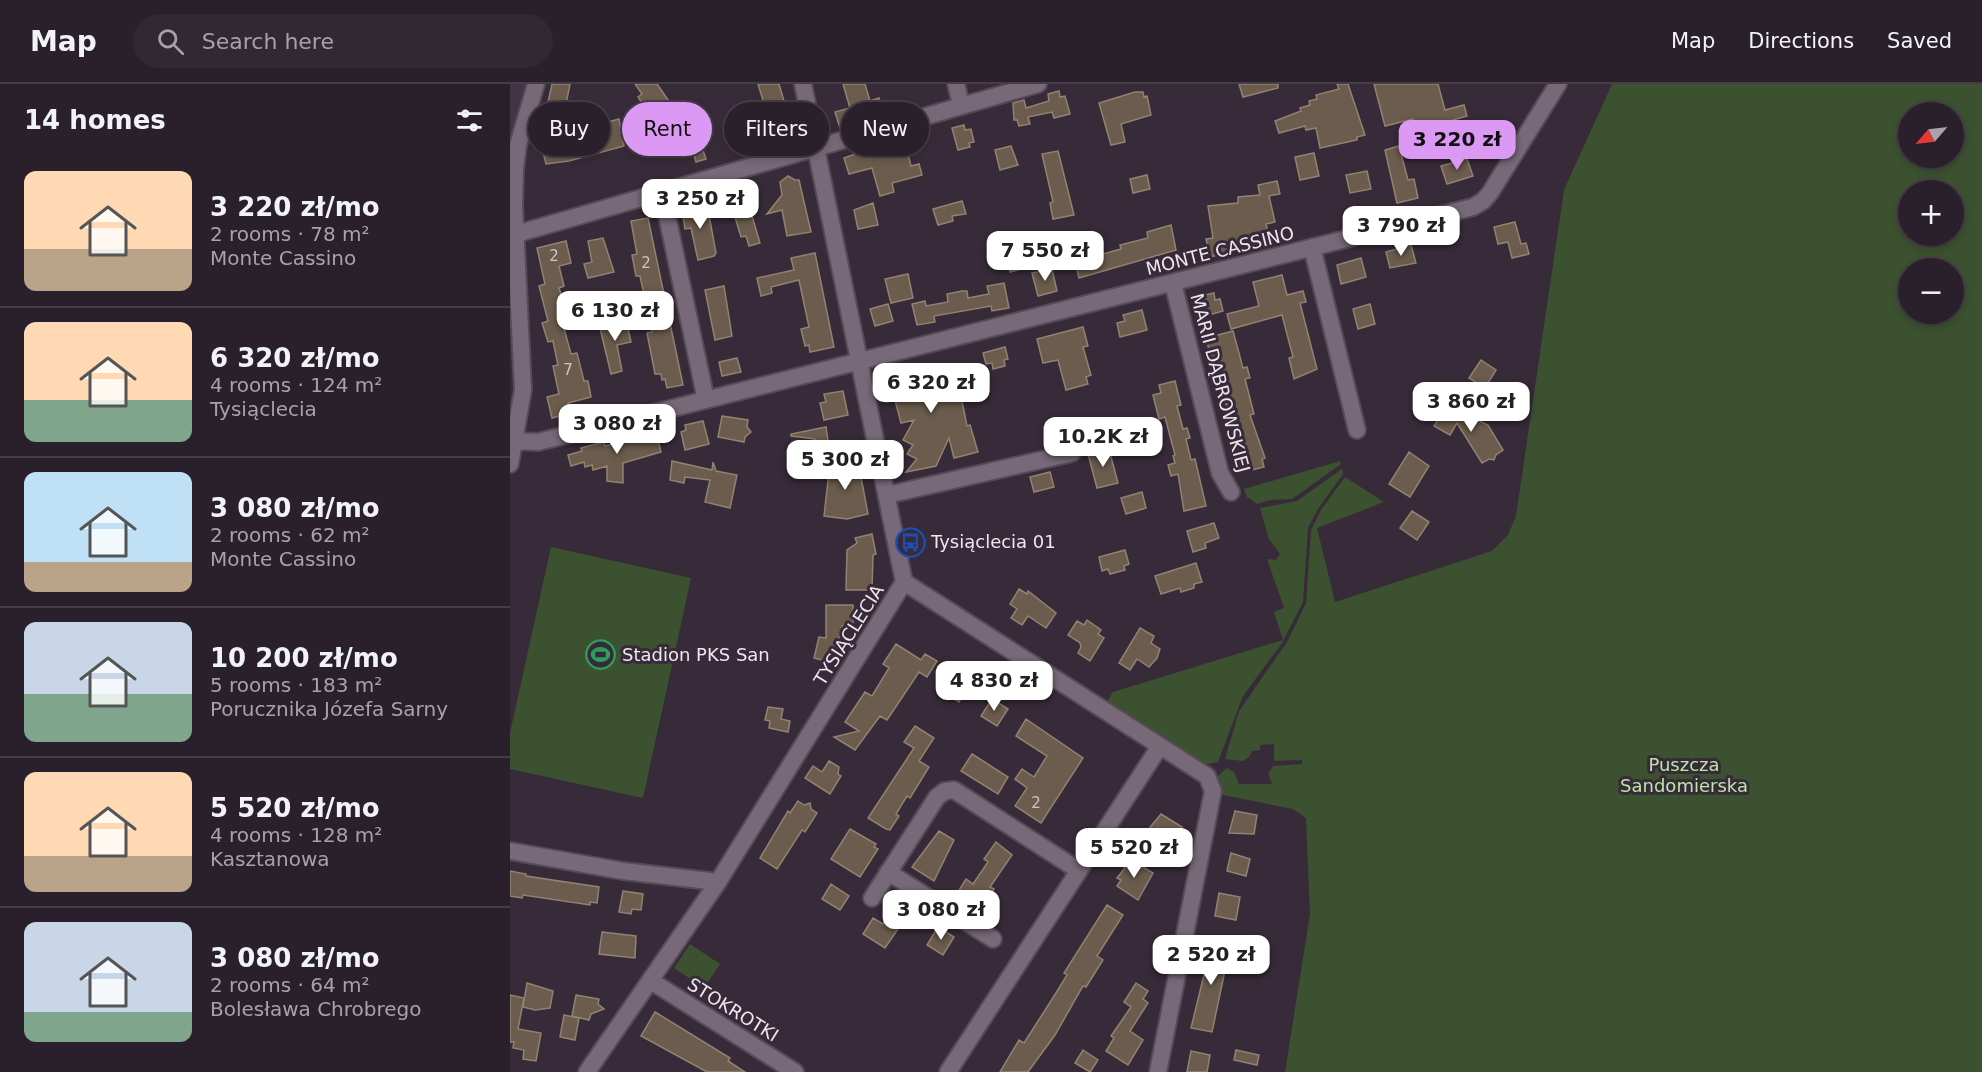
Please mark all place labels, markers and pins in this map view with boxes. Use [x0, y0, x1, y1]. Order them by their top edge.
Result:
pin: 3 220 zł [1395, 120, 1519, 171]
pin: 3 250 zł [638, 179, 762, 230]
pin: 3 790 zł [1339, 206, 1463, 257]
pin: 7 550 zł [983, 231, 1107, 282]
pin: 6 130 zł [553, 291, 677, 342]
pin: 6 320 zł [869, 363, 993, 414]
pin: 3 860 zł [1409, 382, 1533, 433]
pin: 3 080 zł [555, 404, 679, 455]
pin: 10.2K zł [1041, 417, 1165, 468]
pin: 5 300 zł [783, 440, 907, 491]
bus stop icon: Tysiąclecia 01 [894, 526, 926, 558]
place label: Tysiąclecia 01 [930, 531, 1056, 552]
sports icon: Stadion PKS San [585, 639, 617, 671]
place label: Stadion PKS San [622, 644, 770, 665]
pin: 4 830 zł [932, 661, 1056, 712]
pin: 5 520 zł [1072, 828, 1196, 879]
pin: 3 080 zł [879, 890, 1003, 941]
pin: 2 520 zł [1149, 935, 1273, 986]

